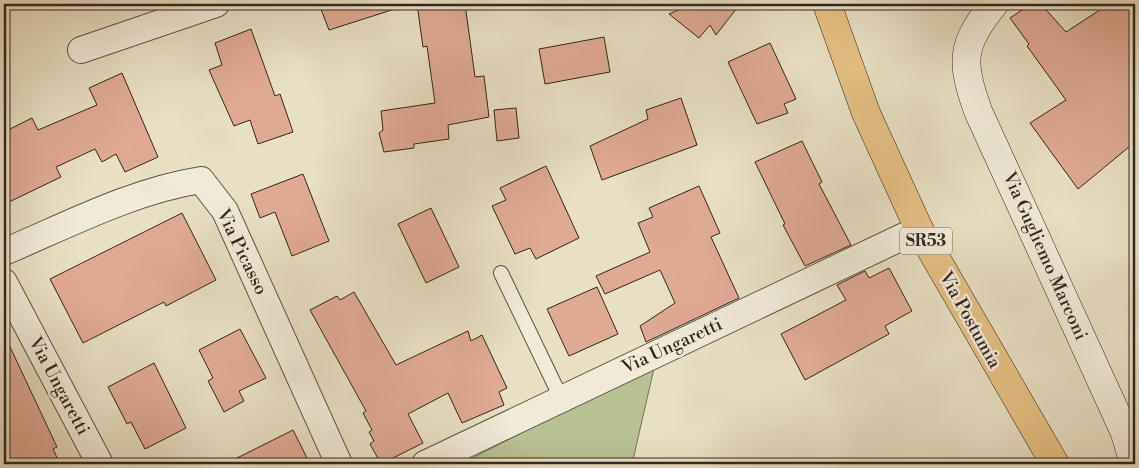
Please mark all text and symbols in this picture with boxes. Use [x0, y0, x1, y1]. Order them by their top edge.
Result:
street label: Via Gugliemo Marconi [997, 167, 1093, 344]
street label: Via Picasso [211, 204, 273, 299]
road number: SR53 [900, 228, 952, 255]
street label: Via Postumia [933, 267, 1006, 373]
street label: Via Ungaretti [617, 313, 726, 380]
street label: Via Ungaretti [23, 332, 95, 439]

